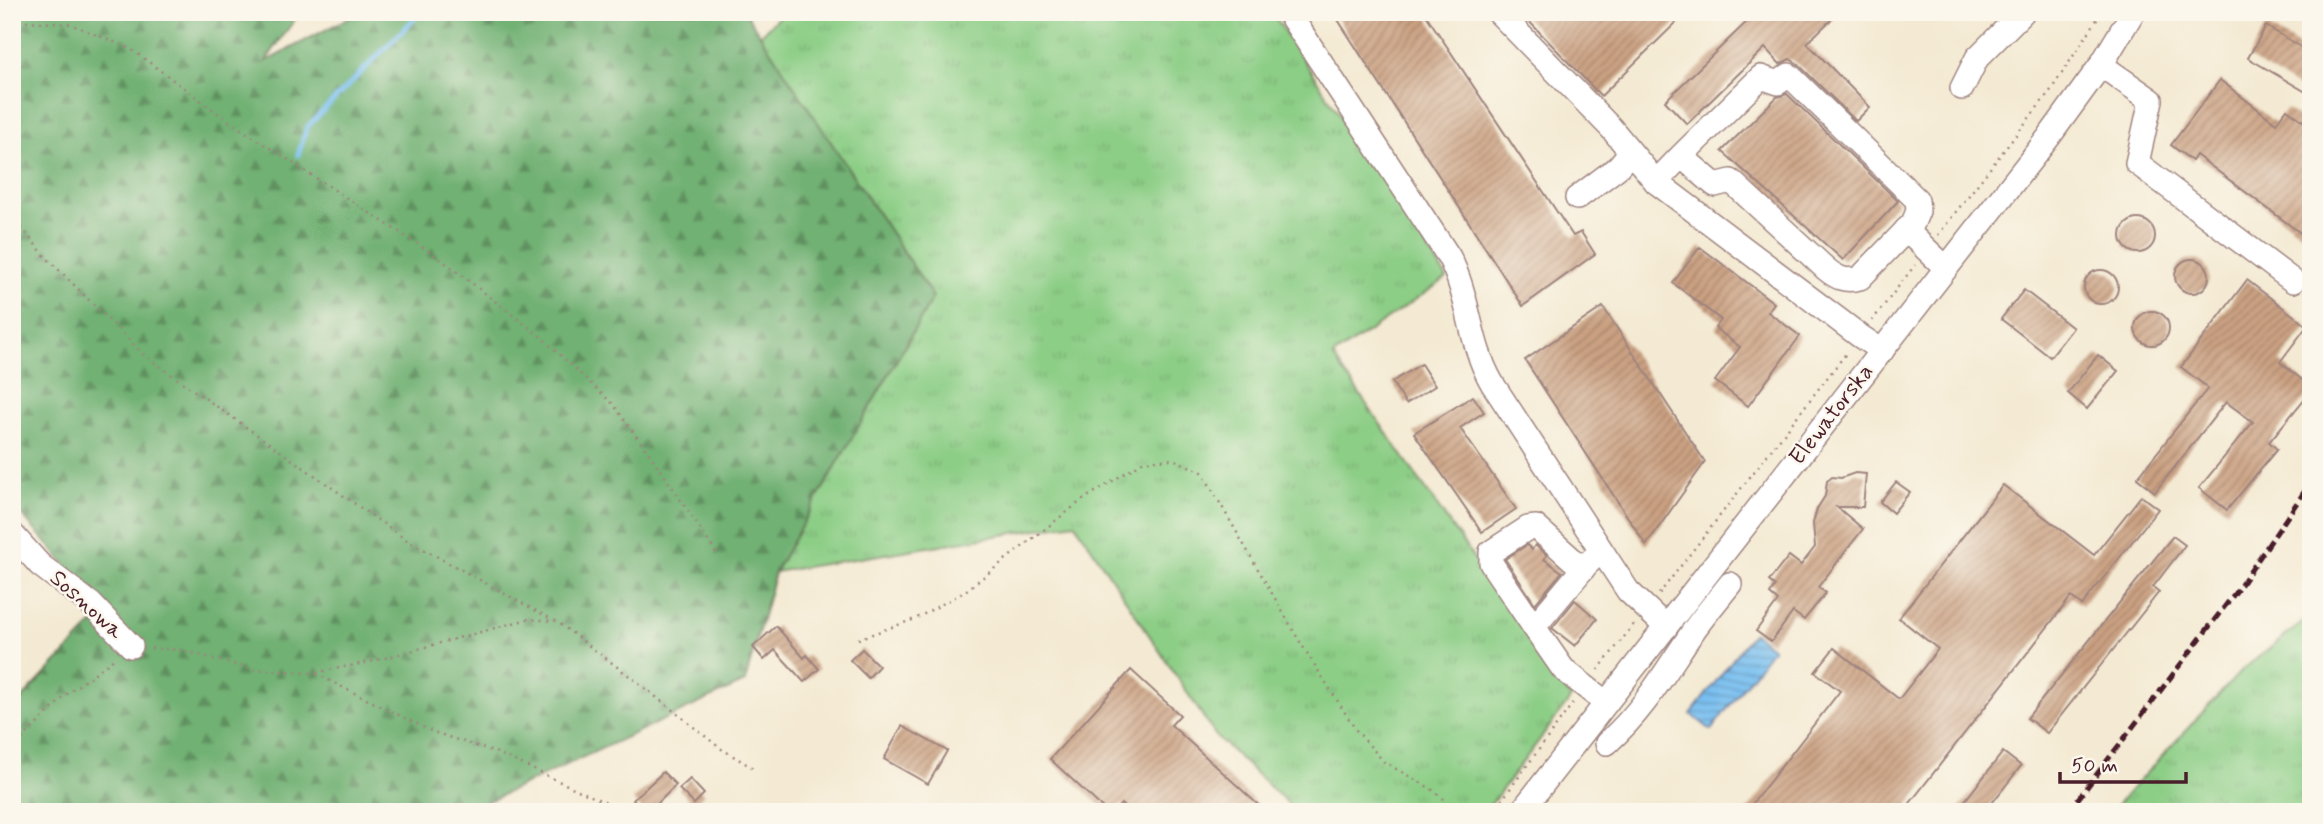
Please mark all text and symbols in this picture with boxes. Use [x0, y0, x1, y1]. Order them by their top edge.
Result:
street label: Elewatorska [1783, 358, 1881, 472]
street label: Sosnowa [43, 564, 130, 646]
scale bar [2060, 740, 2186, 784]
text: 50 m [2071, 752, 2118, 780]

